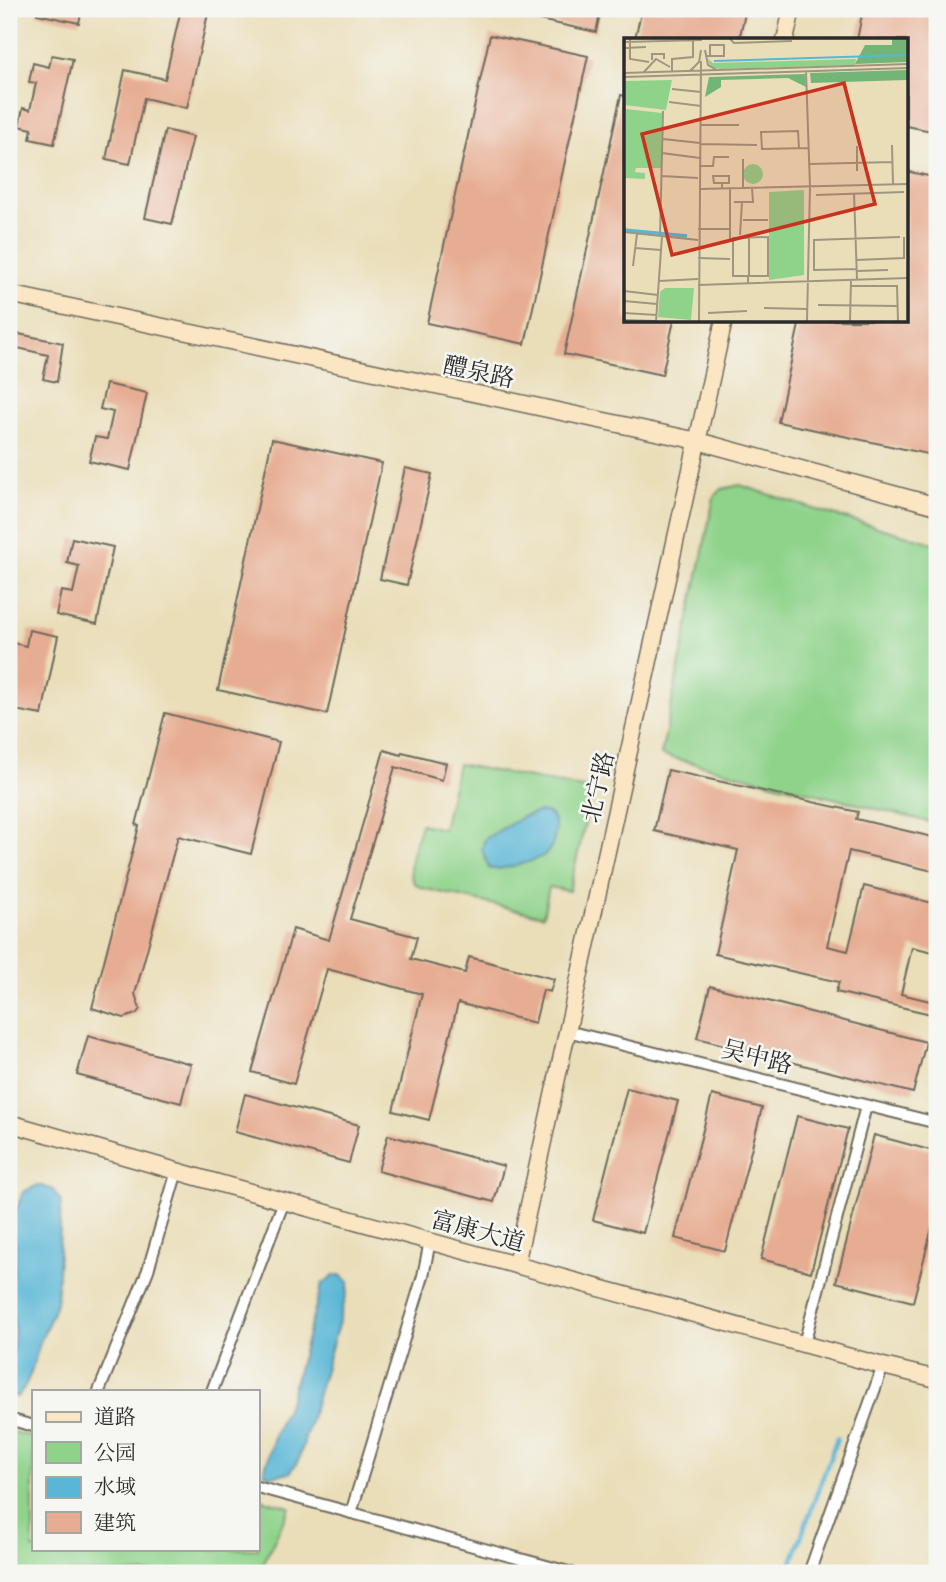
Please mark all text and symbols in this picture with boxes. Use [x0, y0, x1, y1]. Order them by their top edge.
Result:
inset map [624, 38, 908, 322]
street label: 醴泉路 [441, 349, 518, 394]
street label: 北宁路 [574, 748, 621, 825]
street label: 吴中路 [718, 1033, 796, 1080]
street label: 富康大道 [428, 1203, 529, 1258]
legend [32, 1390, 259, 1550]
text: 道路 [94, 1403, 136, 1430]
text: 公园 [94, 1439, 136, 1466]
text: 水域 [94, 1473, 136, 1500]
text: 建筑 [94, 1509, 136, 1536]

